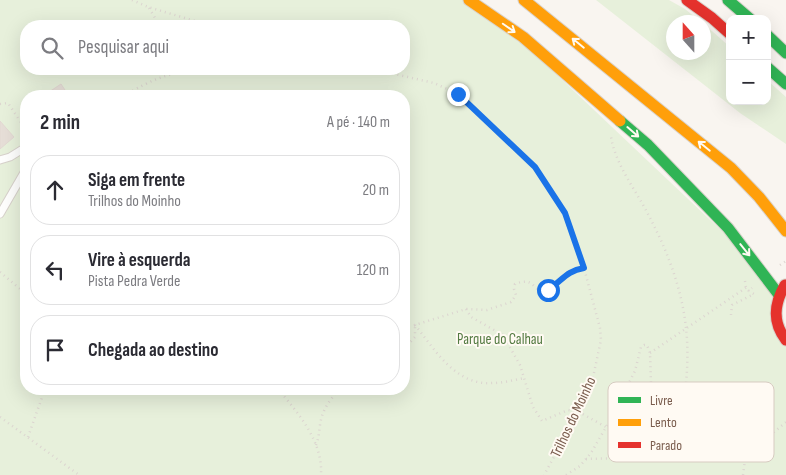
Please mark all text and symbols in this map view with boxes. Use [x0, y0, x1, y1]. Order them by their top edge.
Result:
north arrow [666, 15, 711, 60]
map controls [726, 15, 771, 105]
button: + [726, 15, 771, 60]
search box [20, 20, 410, 75]
one-way arrow [502, 23, 516, 33]
icon: search [38, 34, 66, 62]
text: Pesquisar aqui [78, 36, 169, 59]
one-way arrow [571, 38, 584, 49]
button: − [726, 60, 771, 105]
route end [447, 83, 470, 106]
text: 2 min [40, 110, 80, 135]
text: A pé · 140 m [327, 113, 390, 132]
one-way arrow [626, 127, 639, 138]
one-way arrow [698, 140, 711, 151]
text: Siga em frente [88, 169, 185, 192]
icon: ahead [41, 176, 69, 204]
text: 20 m [362, 181, 389, 200]
text: Trilhos do Moinho [88, 192, 181, 211]
one-way arrow [740, 243, 751, 256]
text: Vire à esquerda [88, 249, 190, 272]
icon: left [41, 256, 69, 284]
text: 120 m [357, 261, 389, 280]
text: Pista Pedra Verde [88, 272, 180, 291]
route start [537, 279, 560, 302]
park label: Parque do Calhau [457, 330, 543, 349]
icon: arrive [41, 336, 69, 364]
text: Chegada ao destino [88, 339, 218, 362]
street label: Trilhos do Moinho [546, 374, 600, 461]
legend [608, 382, 774, 462]
text: Livre [650, 392, 673, 409]
text: Lento [650, 414, 677, 431]
text: Parado [650, 437, 682, 454]

